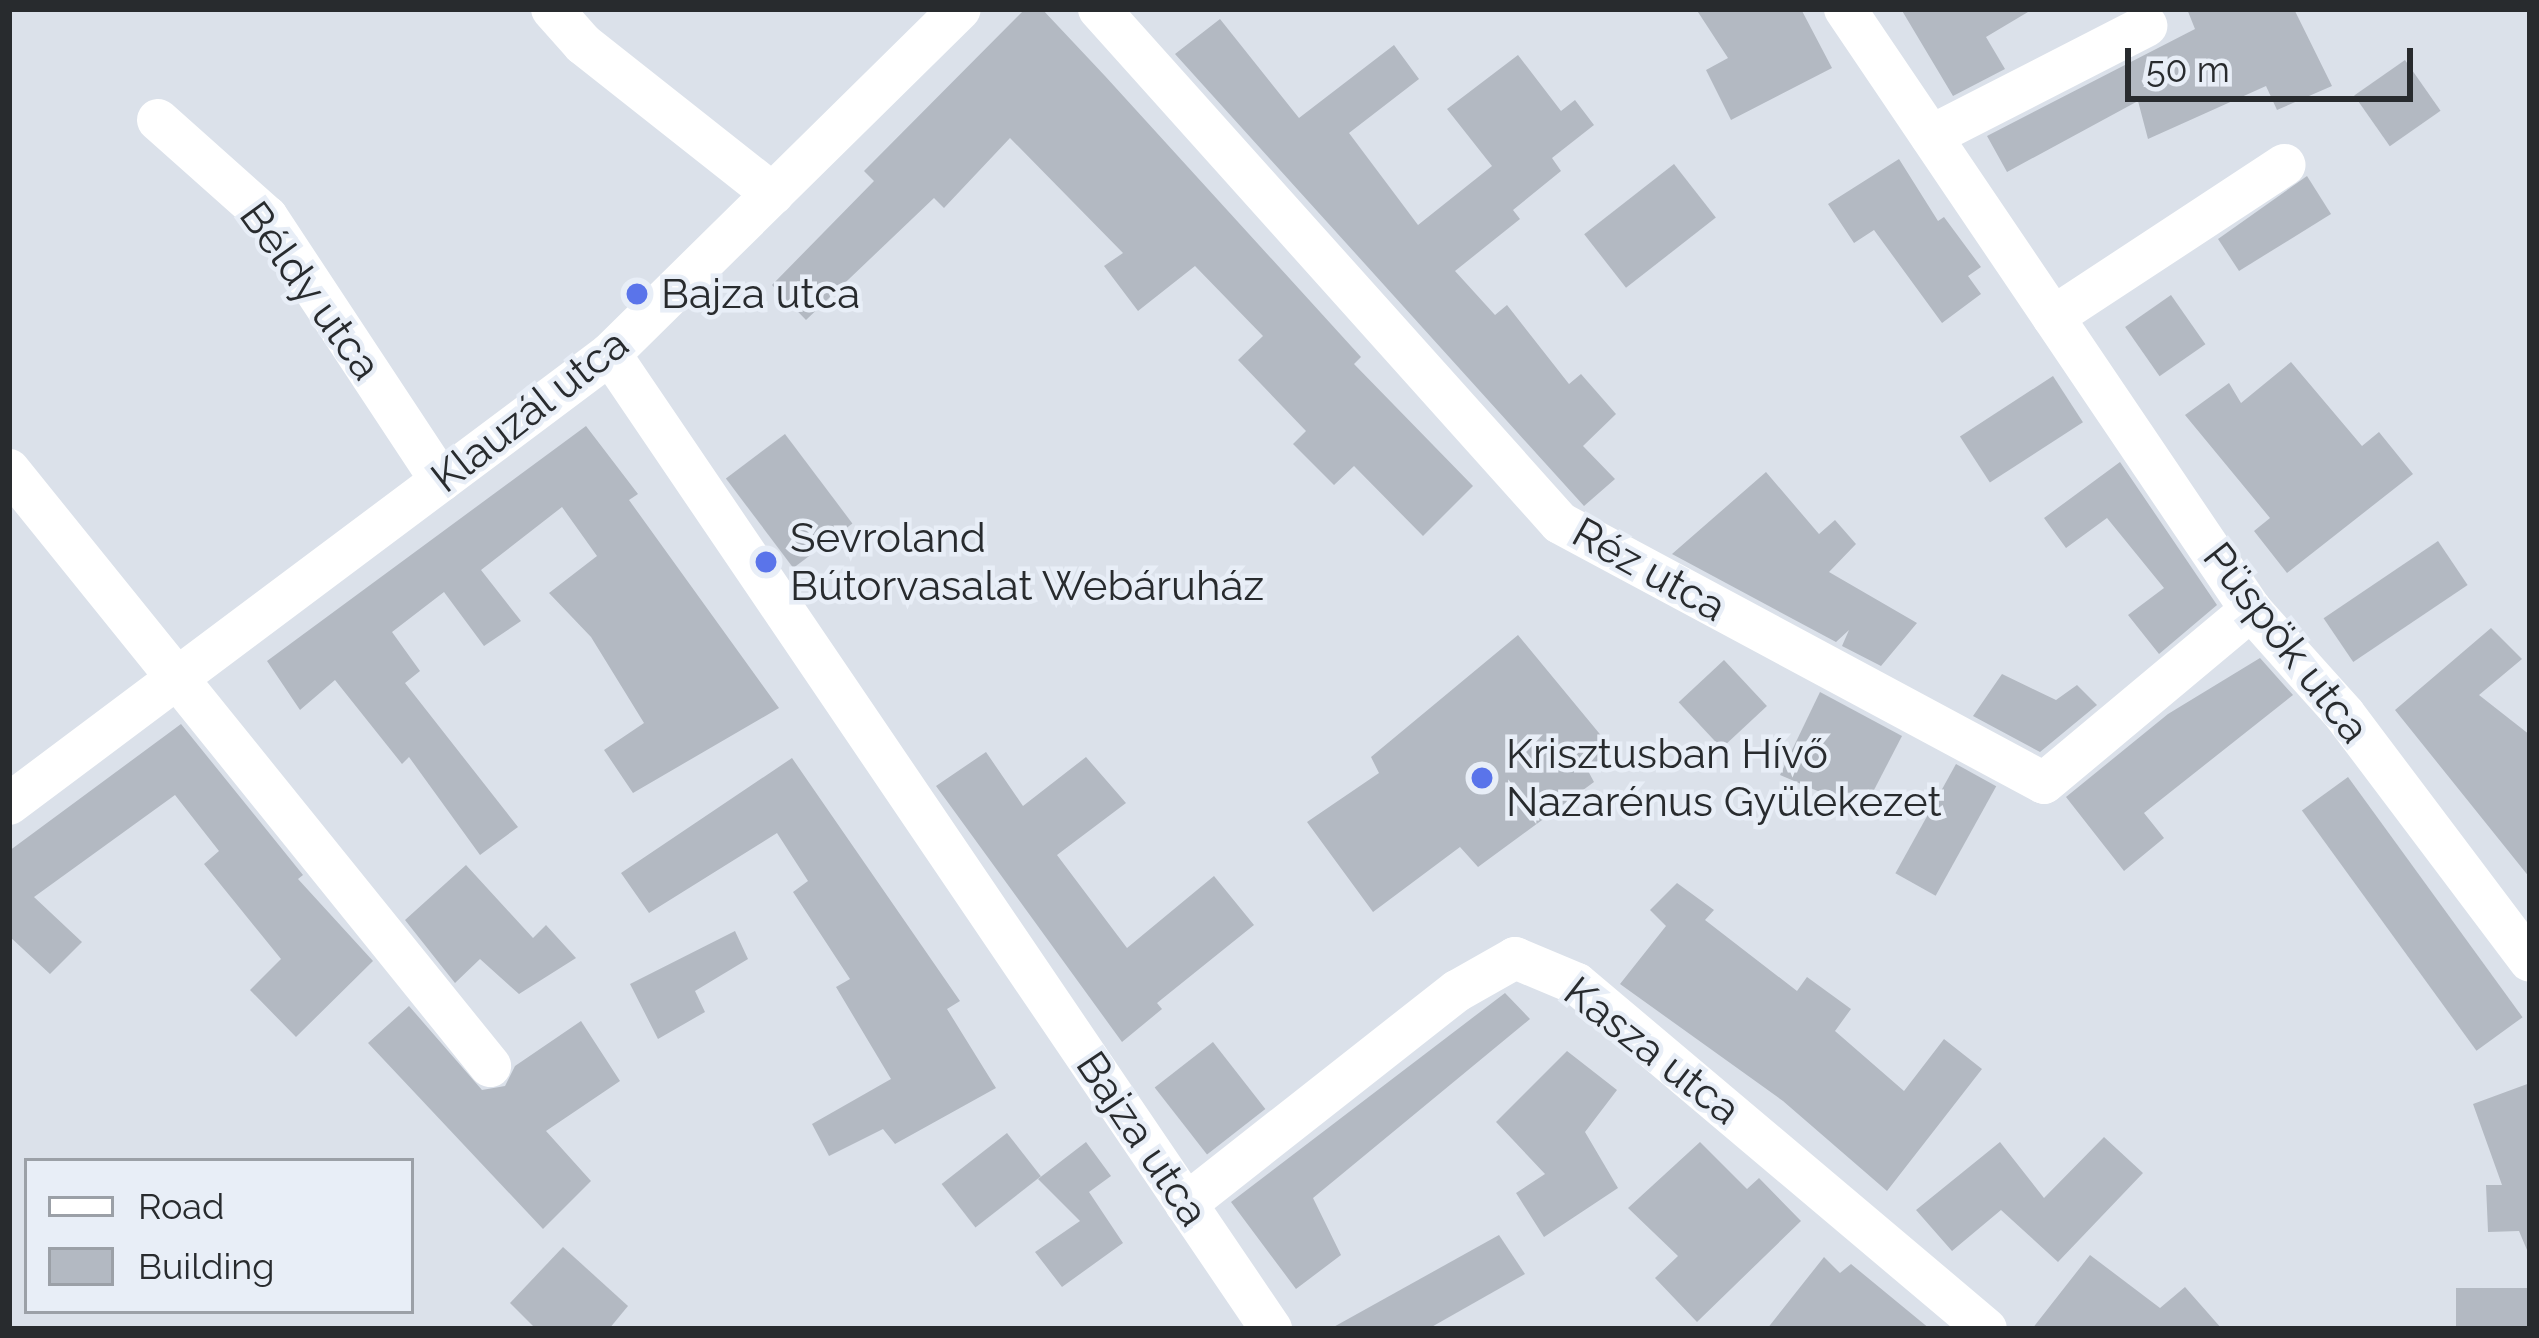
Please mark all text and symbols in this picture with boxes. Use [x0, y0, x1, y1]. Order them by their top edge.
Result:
scale bar [2131, 24, 2419, 98]
text: 50 m [2146, 48, 2230, 90]
street label: Béldy utca [228, 192, 392, 390]
place label: Bajza utca [661, 269, 860, 319]
marker: Bajza utca [624, 281, 650, 307]
street label: Klauzál utca [421, 318, 639, 504]
street label: Réz utca [1564, 507, 1734, 633]
place label: Sevroland Bútorvasalat Webáruház [790, 513, 1265, 612]
street label: Püspök utca [2192, 533, 2380, 753]
marker: Sevroland Bútorvasalat Webáruház [753, 549, 779, 575]
place label: Krisztusban Hívő Nazarénus Gyülekezet [1506, 729, 1941, 828]
marker: Krisztusban Hívő Nazarénus Gyülekezet [1469, 765, 1495, 791]
street label: Kasza utca [1554, 967, 1750, 1135]
street label: Bajza utca [1065, 1042, 1219, 1236]
legend [24, 1158, 414, 1314]
text: Road [138, 1185, 224, 1227]
text: Building [138, 1245, 274, 1287]

